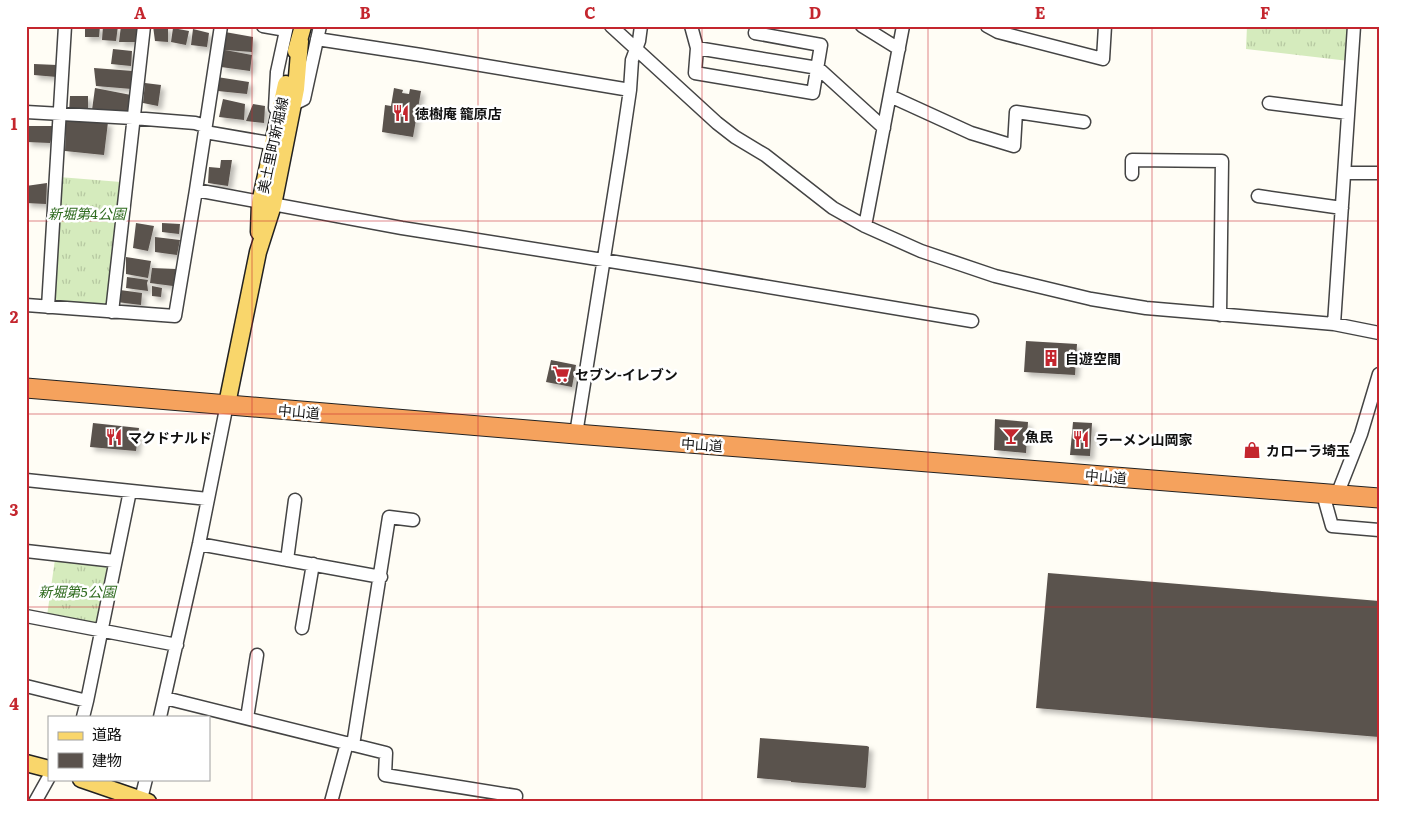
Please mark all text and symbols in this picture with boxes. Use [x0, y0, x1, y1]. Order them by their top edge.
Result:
text: A [134, 0, 146, 24]
text: B [359, 0, 371, 24]
text: C [584, 0, 596, 24]
text: D [809, 0, 821, 24]
text: E [1035, 0, 1046, 24]
text: F [1260, 0, 1270, 24]
street label: 美土里町新堀線 [252, 95, 292, 195]
restaurant icon: 徳樹庵 籠原店 [391, 103, 411, 123]
place label: 徳樹庵 籠原店 [415, 103, 502, 123]
text: 1 [11, 111, 18, 135]
park label: 新堀第4公園 [48, 203, 128, 223]
text: 2 [10, 304, 19, 328]
building icon: 自遊空間 [1041, 348, 1061, 368]
place label: 自遊空間 [1065, 348, 1121, 368]
supermarket icon: セブン-イレブン [551, 364, 571, 384]
place label: セブン-イレブン [575, 364, 678, 384]
street label: 中山道 [277, 399, 321, 423]
bar icon: 魚民 [1001, 426, 1021, 446]
place label: 魚民 [1025, 426, 1053, 446]
restaurant icon: マクドナルド [104, 427, 124, 447]
place label: マクドナルド [128, 427, 212, 447]
restaurant icon: ラーメン山岡家 [1071, 429, 1091, 449]
place label: ラーメン山岡家 [1095, 429, 1192, 449]
street label: 中山道 [680, 433, 724, 455]
shop icon: カローラ埼玉 [1242, 440, 1262, 460]
place label: カローラ埼玉 [1266, 440, 1350, 460]
street label: 中山道 [1084, 464, 1128, 488]
text: 3 [10, 497, 19, 521]
park label: 新堀第5公園 [38, 581, 118, 601]
text: 4 [9, 691, 19, 715]
legend [48, 716, 210, 780]
text: 道路 [92, 722, 122, 745]
text: 建物 [92, 748, 122, 771]

